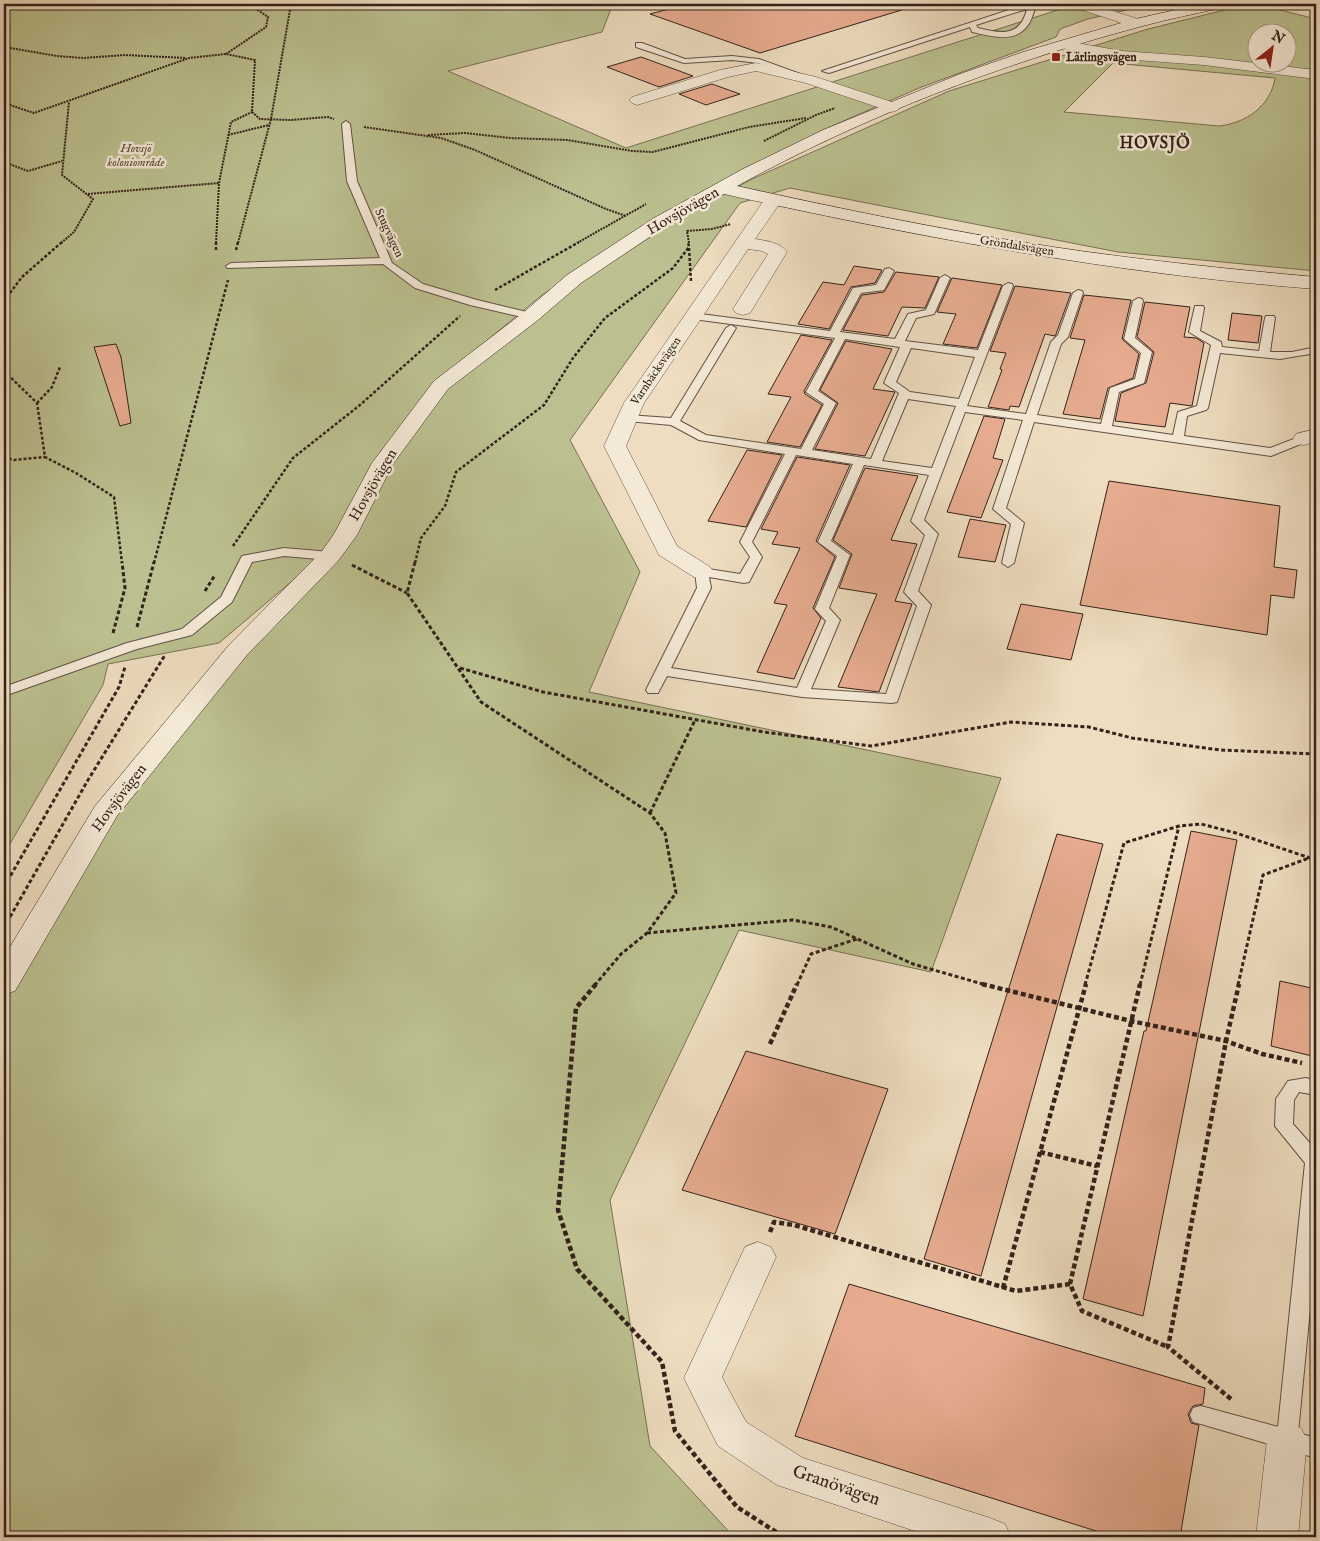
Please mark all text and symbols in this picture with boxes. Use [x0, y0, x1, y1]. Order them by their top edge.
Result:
north arrow [1248, 22, 1298, 72]
text: N [1267, 26, 1288, 48]
place label: Lärlingsvägen [1065, 50, 1137, 66]
marker: Lärlingsvägen [1050, 51, 1062, 63]
district label: HOVSJÖ [1120, 132, 1190, 154]
park label: Hovsjö koloniområde [107, 141, 164, 170]
street label: Hovsjövägen [644, 183, 722, 239]
street label: Stugvägen [371, 206, 407, 260]
street label: Gröndalsvägen [979, 233, 1056, 259]
street label: Varnbäcksvägen [627, 333, 685, 409]
street label: Hovsjövägen [345, 446, 401, 524]
street label: Hovsjövägen [87, 760, 151, 836]
street label: Granövägen [789, 1460, 883, 1512]

